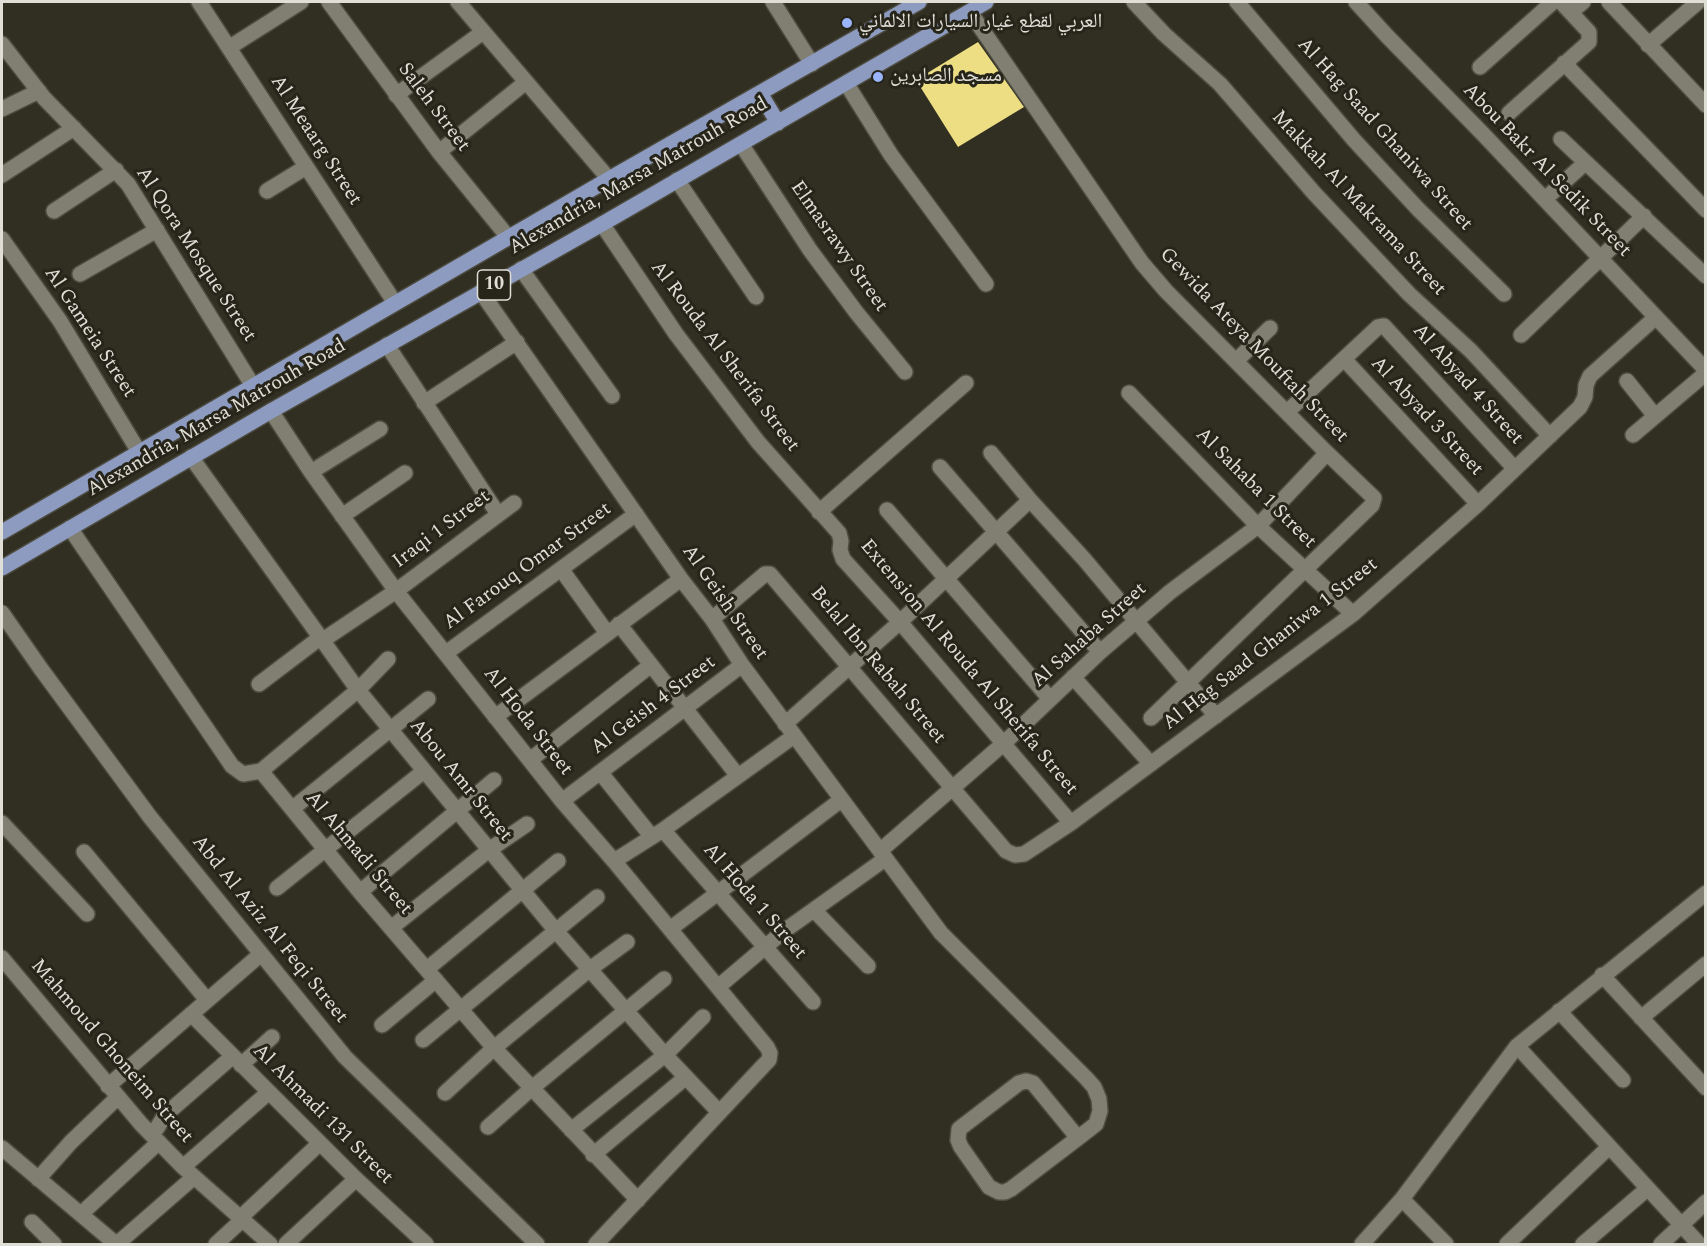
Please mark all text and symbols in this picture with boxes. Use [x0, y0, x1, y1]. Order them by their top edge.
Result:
place label: العربي لقطع غيار السيارات الالماني [859, 11, 1102, 35]
marker: العربي لقطع غيار السيارات الالماني [840, 16, 854, 30]
street label: Al Hag Saad Ghaniwa Street [1291, 34, 1477, 236]
street label: Saleh Street [392, 59, 474, 157]
place label: مسجد الصابرين [890, 65, 1002, 89]
marker: مسجد الصابرين [871, 70, 885, 84]
street label: Al Meaarg Street [264, 71, 366, 211]
street label: Abou Bakr Al Sedik Street [1457, 79, 1635, 263]
street label: Alexandria, Marsa Matrouh Road [505, 93, 773, 261]
street label: Makkah Al Makrama Street [1266, 106, 1450, 302]
street label: Al Qora Mosque Street [129, 163, 261, 347]
street label: Elmasrawy Street [784, 177, 892, 317]
street label: Gewida Ateya Mouftah Street [1153, 244, 1353, 448]
street label: Al Rouda Al Sherifa Street [644, 257, 804, 457]
street label: Al Gameia Street [38, 263, 140, 403]
road number: 10 [478, 270, 510, 300]
street label: Al Abyad 4 Street [1406, 320, 1528, 450]
street label: Alexandria, Marsa Matrouh Road [83, 335, 351, 503]
street label: Al Abyad 3 Street [1365, 352, 1487, 482]
street label: Al Sahaba 1 Street [1190, 424, 1320, 554]
street label: Iraqi 1 Street [389, 486, 495, 574]
street label: Al Farouq Omar Street [439, 498, 617, 636]
street label: Extension Al Rouda Al Sherifa Street [854, 535, 1082, 801]
street label: Al Geish Street [676, 541, 772, 665]
street label: Al Hag Saad Ghaniwa 1 Street [1159, 554, 1383, 736]
street label: Al Sahaba Street [1028, 578, 1152, 694]
street label: Belal Ibn Rabah Street [804, 582, 950, 750]
street label: Al Geish 4 Street [587, 651, 721, 761]
street label: Al Hoda Street [477, 663, 577, 781]
street label: Abou Amr Street [403, 715, 517, 847]
street label: Al Ahmadi Street [299, 787, 417, 921]
street label: Abd Al Aziz Al Feqi Street [186, 831, 352, 1029]
street label: Al Hoda 1 Street [697, 839, 811, 965]
street label: Mahmoud Ghoneim Street [25, 955, 197, 1149]
street label: Al Ahmadi 131 Street [247, 1040, 397, 1190]

